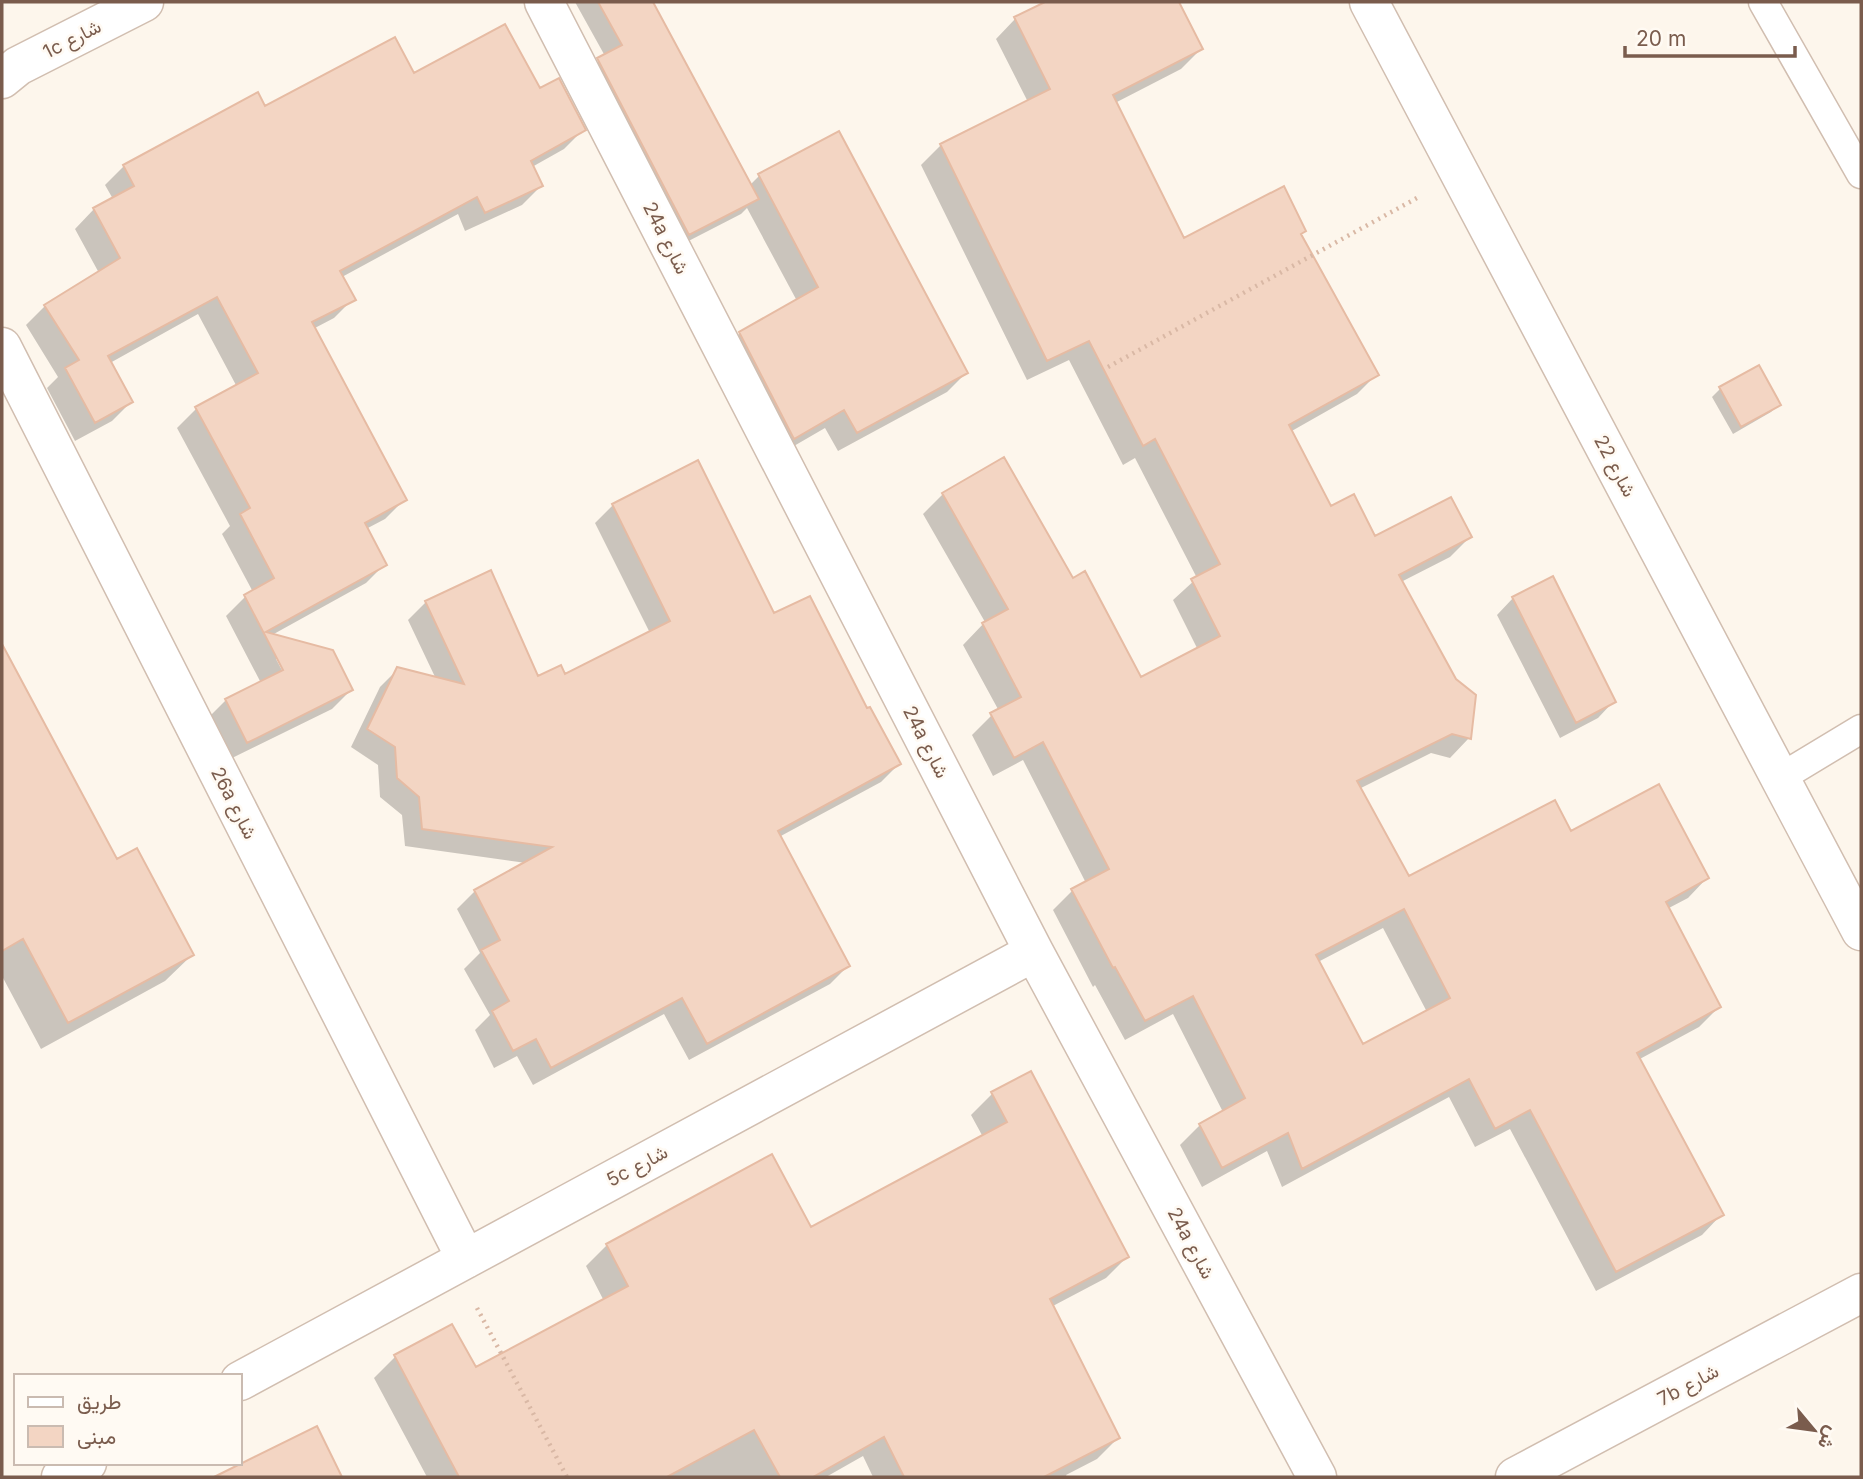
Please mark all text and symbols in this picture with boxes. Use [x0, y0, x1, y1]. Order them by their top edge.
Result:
scale bar [1625, 14, 1795, 58]
street label: 1c شارع [39, 15, 105, 64]
text: 20 m [1636, 26, 1686, 51]
street label: 24a شارع [637, 198, 694, 278]
street label: شارع 22 [1588, 431, 1641, 501]
street label: 24a شارع [897, 702, 954, 782]
street label: 26a شارع [205, 763, 262, 843]
street label: 5c شارع [602, 1140, 672, 1193]
street label: 24a شارع [1162, 1203, 1219, 1283]
street label: 7b شارع [1653, 1359, 1723, 1412]
legend [14, 1374, 242, 1465]
text: طريق [77, 1389, 122, 1415]
north arrow [1779, 1395, 1849, 1465]
text: ش [1813, 1422, 1844, 1454]
text: مبنى [77, 1424, 116, 1449]

